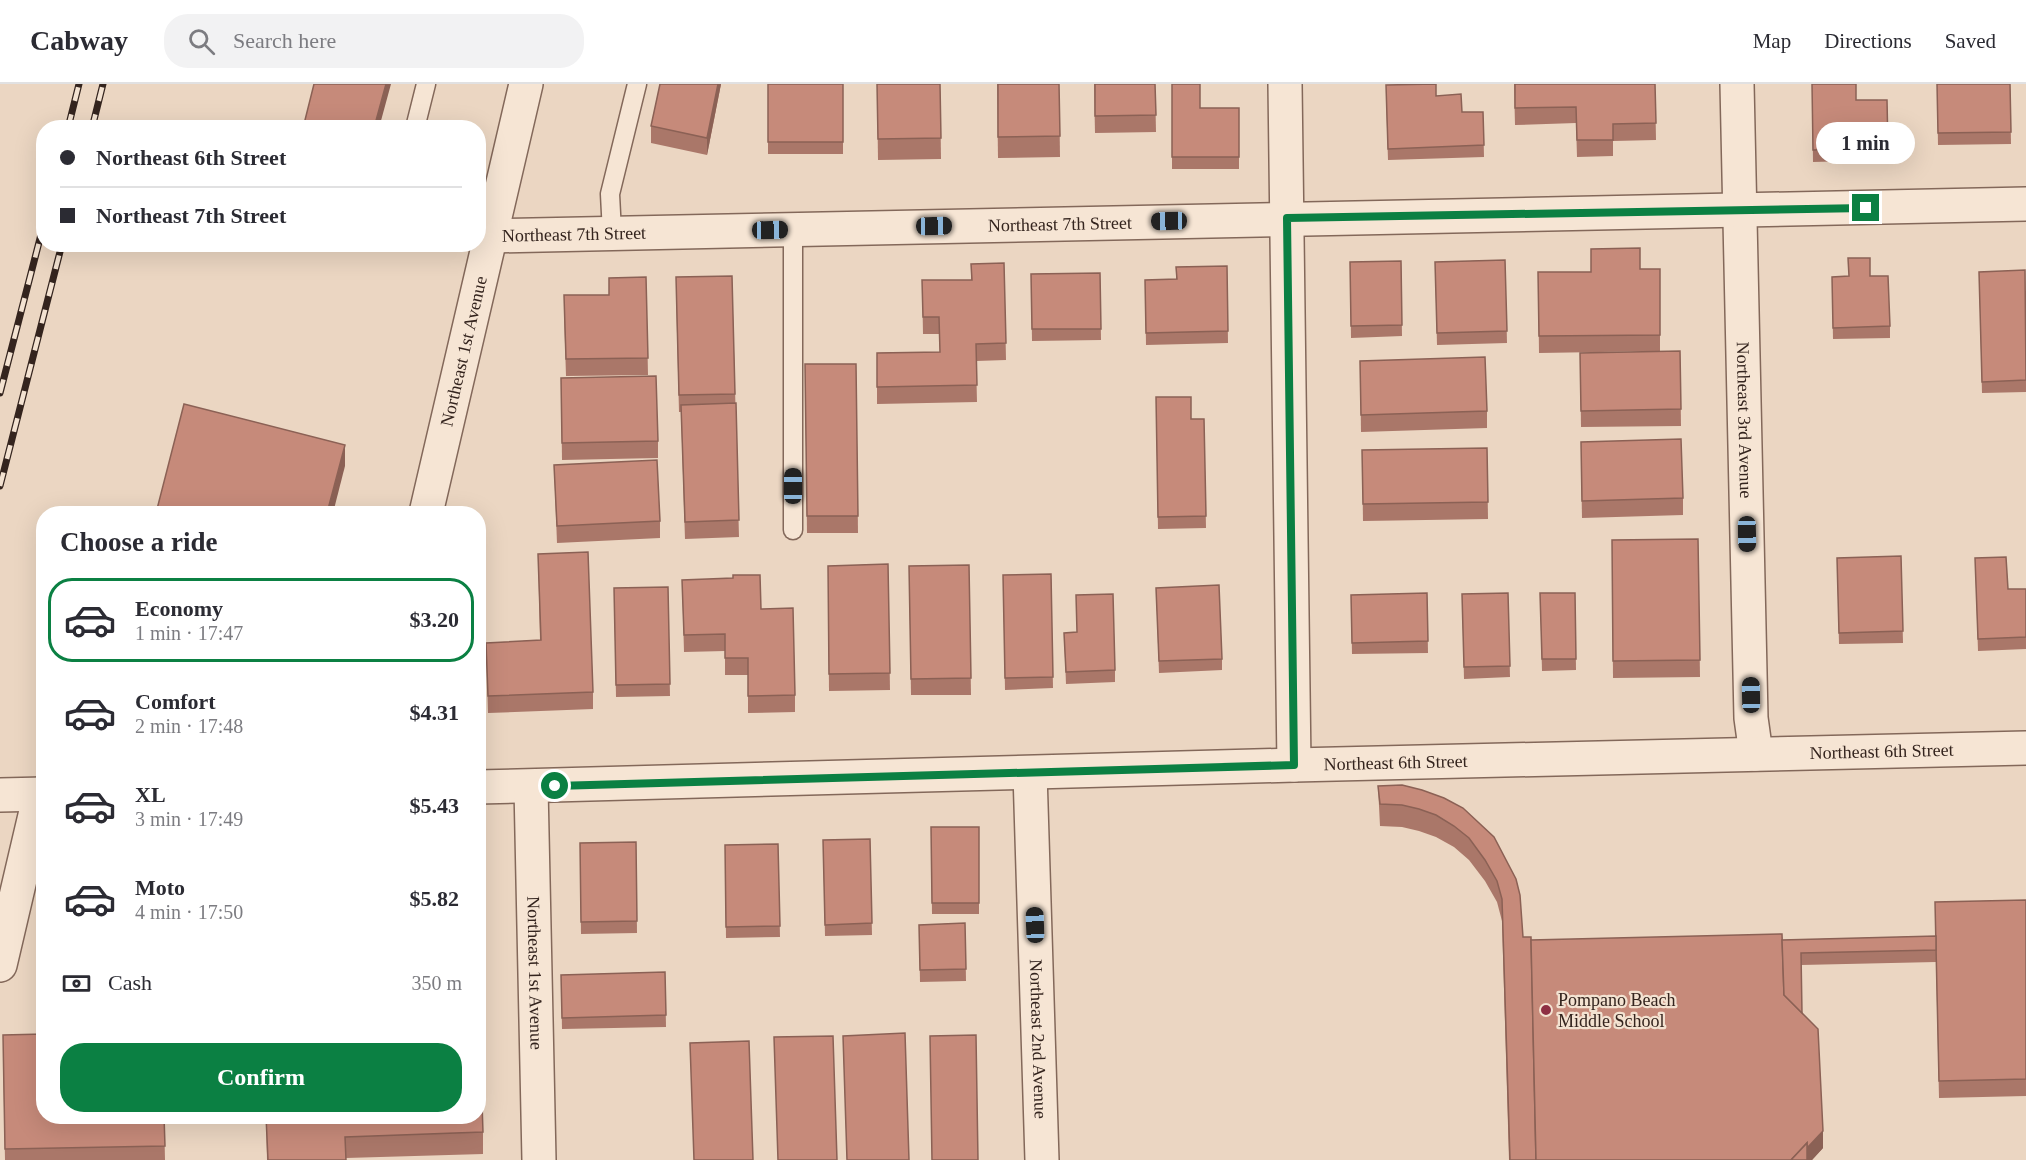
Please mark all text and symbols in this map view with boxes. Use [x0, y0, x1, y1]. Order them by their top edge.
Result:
search box [164, 14, 584, 68]
text: Cabway [30, 25, 128, 56]
icon: search [185, 25, 218, 58]
text: Search here [233, 28, 336, 53]
text: Map [1753, 29, 1791, 53]
text: Directions [1824, 29, 1912, 53]
text: Saved [1945, 29, 1996, 53]
callout: 1 min [1816, 121, 1916, 163]
text: 1 min [1841, 132, 1890, 154]
text: Northeast 6th Street [96, 145, 286, 170]
route end [1852, 194, 1879, 221]
text: Northeast 7th Street [96, 203, 286, 228]
car [1151, 212, 1187, 230]
street label: Northeast 7th Street [988, 213, 1132, 236]
car [916, 217, 952, 235]
car [752, 221, 788, 239]
street label: Northeast 7th Street [502, 223, 646, 246]
street label: Northeast 1st Avenue [436, 274, 491, 428]
street label: Northeast 3rd Avenue [1733, 341, 1756, 498]
car [784, 468, 802, 504]
car [1738, 516, 1756, 552]
text: Choose a ride [60, 527, 218, 557]
icon: car [63, 593, 117, 647]
text: Economy [135, 596, 223, 621]
text: $3.20 [410, 607, 459, 632]
text: 1 min · 17:47 [135, 622, 243, 644]
car [1742, 677, 1760, 713]
icon: car [63, 686, 117, 740]
text: Comfort [135, 689, 216, 714]
text: $4.31 [410, 700, 459, 725]
text: 2 min · 17:48 [135, 715, 243, 737]
street label: Northeast 6th Street [1809, 740, 1954, 763]
street label: Northeast 6th Street [1323, 751, 1468, 774]
route start [541, 772, 568, 799]
icon: car [63, 779, 117, 833]
text: XL [135, 782, 166, 807]
text: $5.43 [410, 793, 459, 818]
text: 3 min · 17:49 [135, 808, 243, 830]
icon: car [63, 872, 117, 926]
text: Moto [135, 875, 185, 900]
text: $5.82 [410, 886, 459, 911]
street label: Northeast 1st Avenue [523, 896, 547, 1050]
text: 4 min · 17:50 [135, 901, 243, 923]
car [1025, 907, 1045, 943]
street label: Northeast 2nd Avenue [1026, 959, 1051, 1119]
icon: cash [60, 967, 93, 1000]
text: Cash [108, 970, 152, 995]
text: 350 m [411, 972, 462, 994]
place label: Pompano Beach Middle School [1558, 990, 1675, 1031]
marker: Pompano Beach Middle School [1539, 1003, 1553, 1017]
button: Confirm [60, 1043, 462, 1112]

